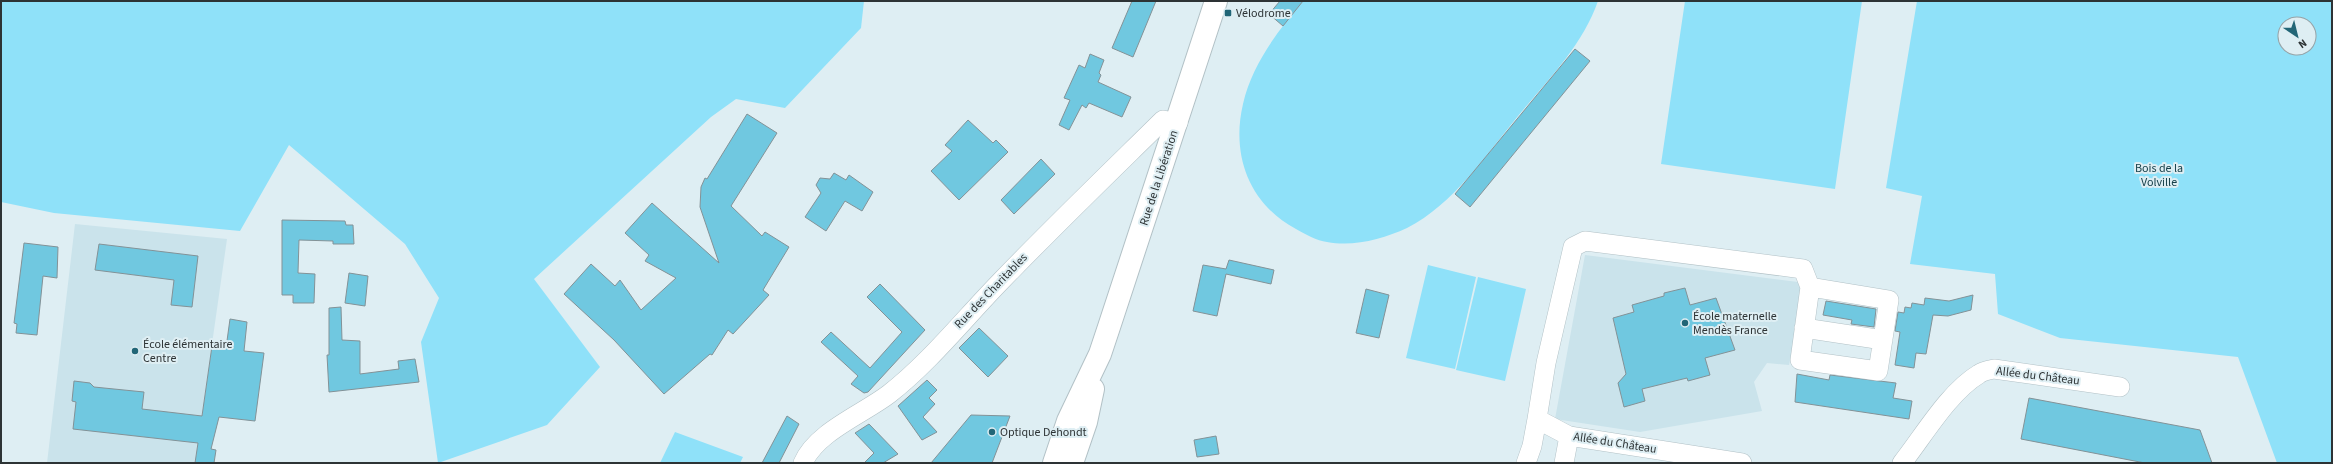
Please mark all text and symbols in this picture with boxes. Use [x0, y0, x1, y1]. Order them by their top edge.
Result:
place label: Vélodrome [1236, 5, 1291, 22]
marker: Vélodrome [1223, 8, 1233, 18]
north arrow [2277, 16, 2317, 56]
text: N [2295, 36, 2310, 52]
street label: Rue de la Libération [1136, 128, 1182, 228]
park label: Bois de la Volville [2135, 160, 2183, 191]
street label: Rue des Charitables [951, 250, 1031, 332]
place label: École maternelle Mendès France [1693, 308, 1777, 339]
marker: École maternelle Mendès France [1680, 318, 1690, 328]
place label: École élémentaire Centre [143, 336, 233, 367]
marker: École élémentaire Centre [130, 346, 140, 356]
street label: Allée du Château [1995, 362, 2081, 390]
place label: Optique Dehondt [1000, 424, 1087, 441]
marker: Optique Dehondt [987, 427, 997, 437]
street label: Allée du Château [1572, 428, 1658, 458]

